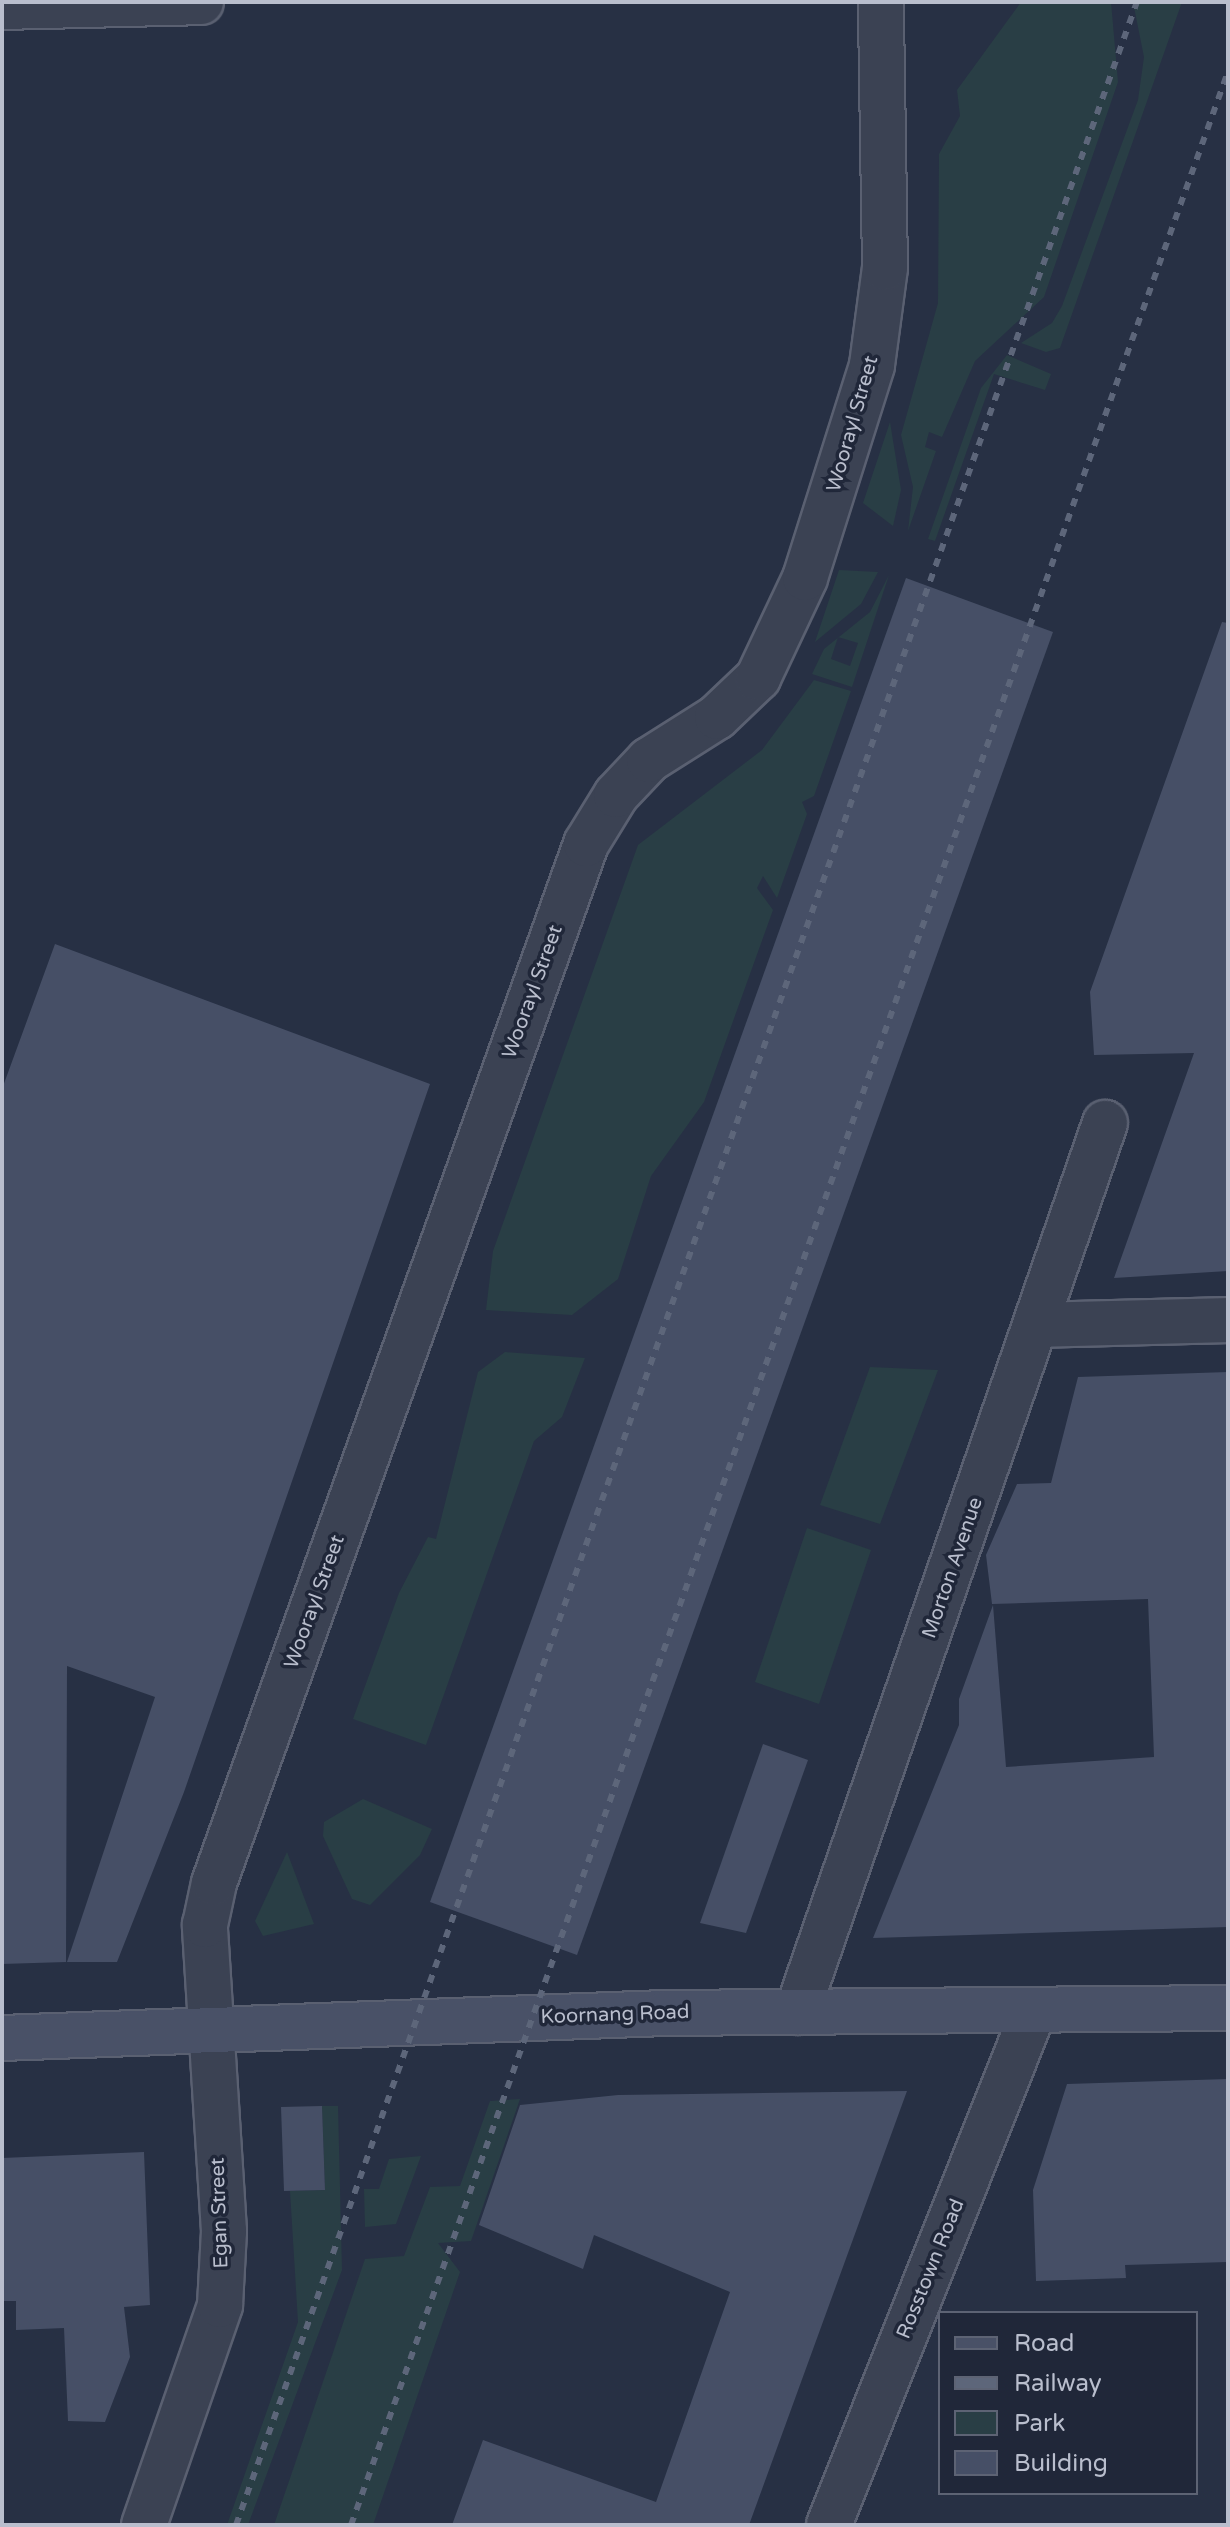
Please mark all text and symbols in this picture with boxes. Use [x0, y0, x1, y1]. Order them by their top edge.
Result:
street label: Woorayl Street [822, 353, 884, 495]
street label: Woorayl Street [498, 922, 568, 1062]
street label: Morton Avenue [918, 1494, 988, 1642]
street label: Woorayl Street [280, 1532, 350, 1672]
street label: Koornang Road [540, 2000, 690, 2030]
street label: Egan Street [206, 2157, 234, 2269]
street label: Rosstown Road [892, 2196, 970, 2342]
legend [938, 2311, 1198, 2495]
text: Road [1014, 2329, 1074, 2358]
text: Railway [1014, 2369, 1102, 2398]
text: Park [1014, 2409, 1065, 2438]
text: Building [1014, 2449, 1108, 2478]

